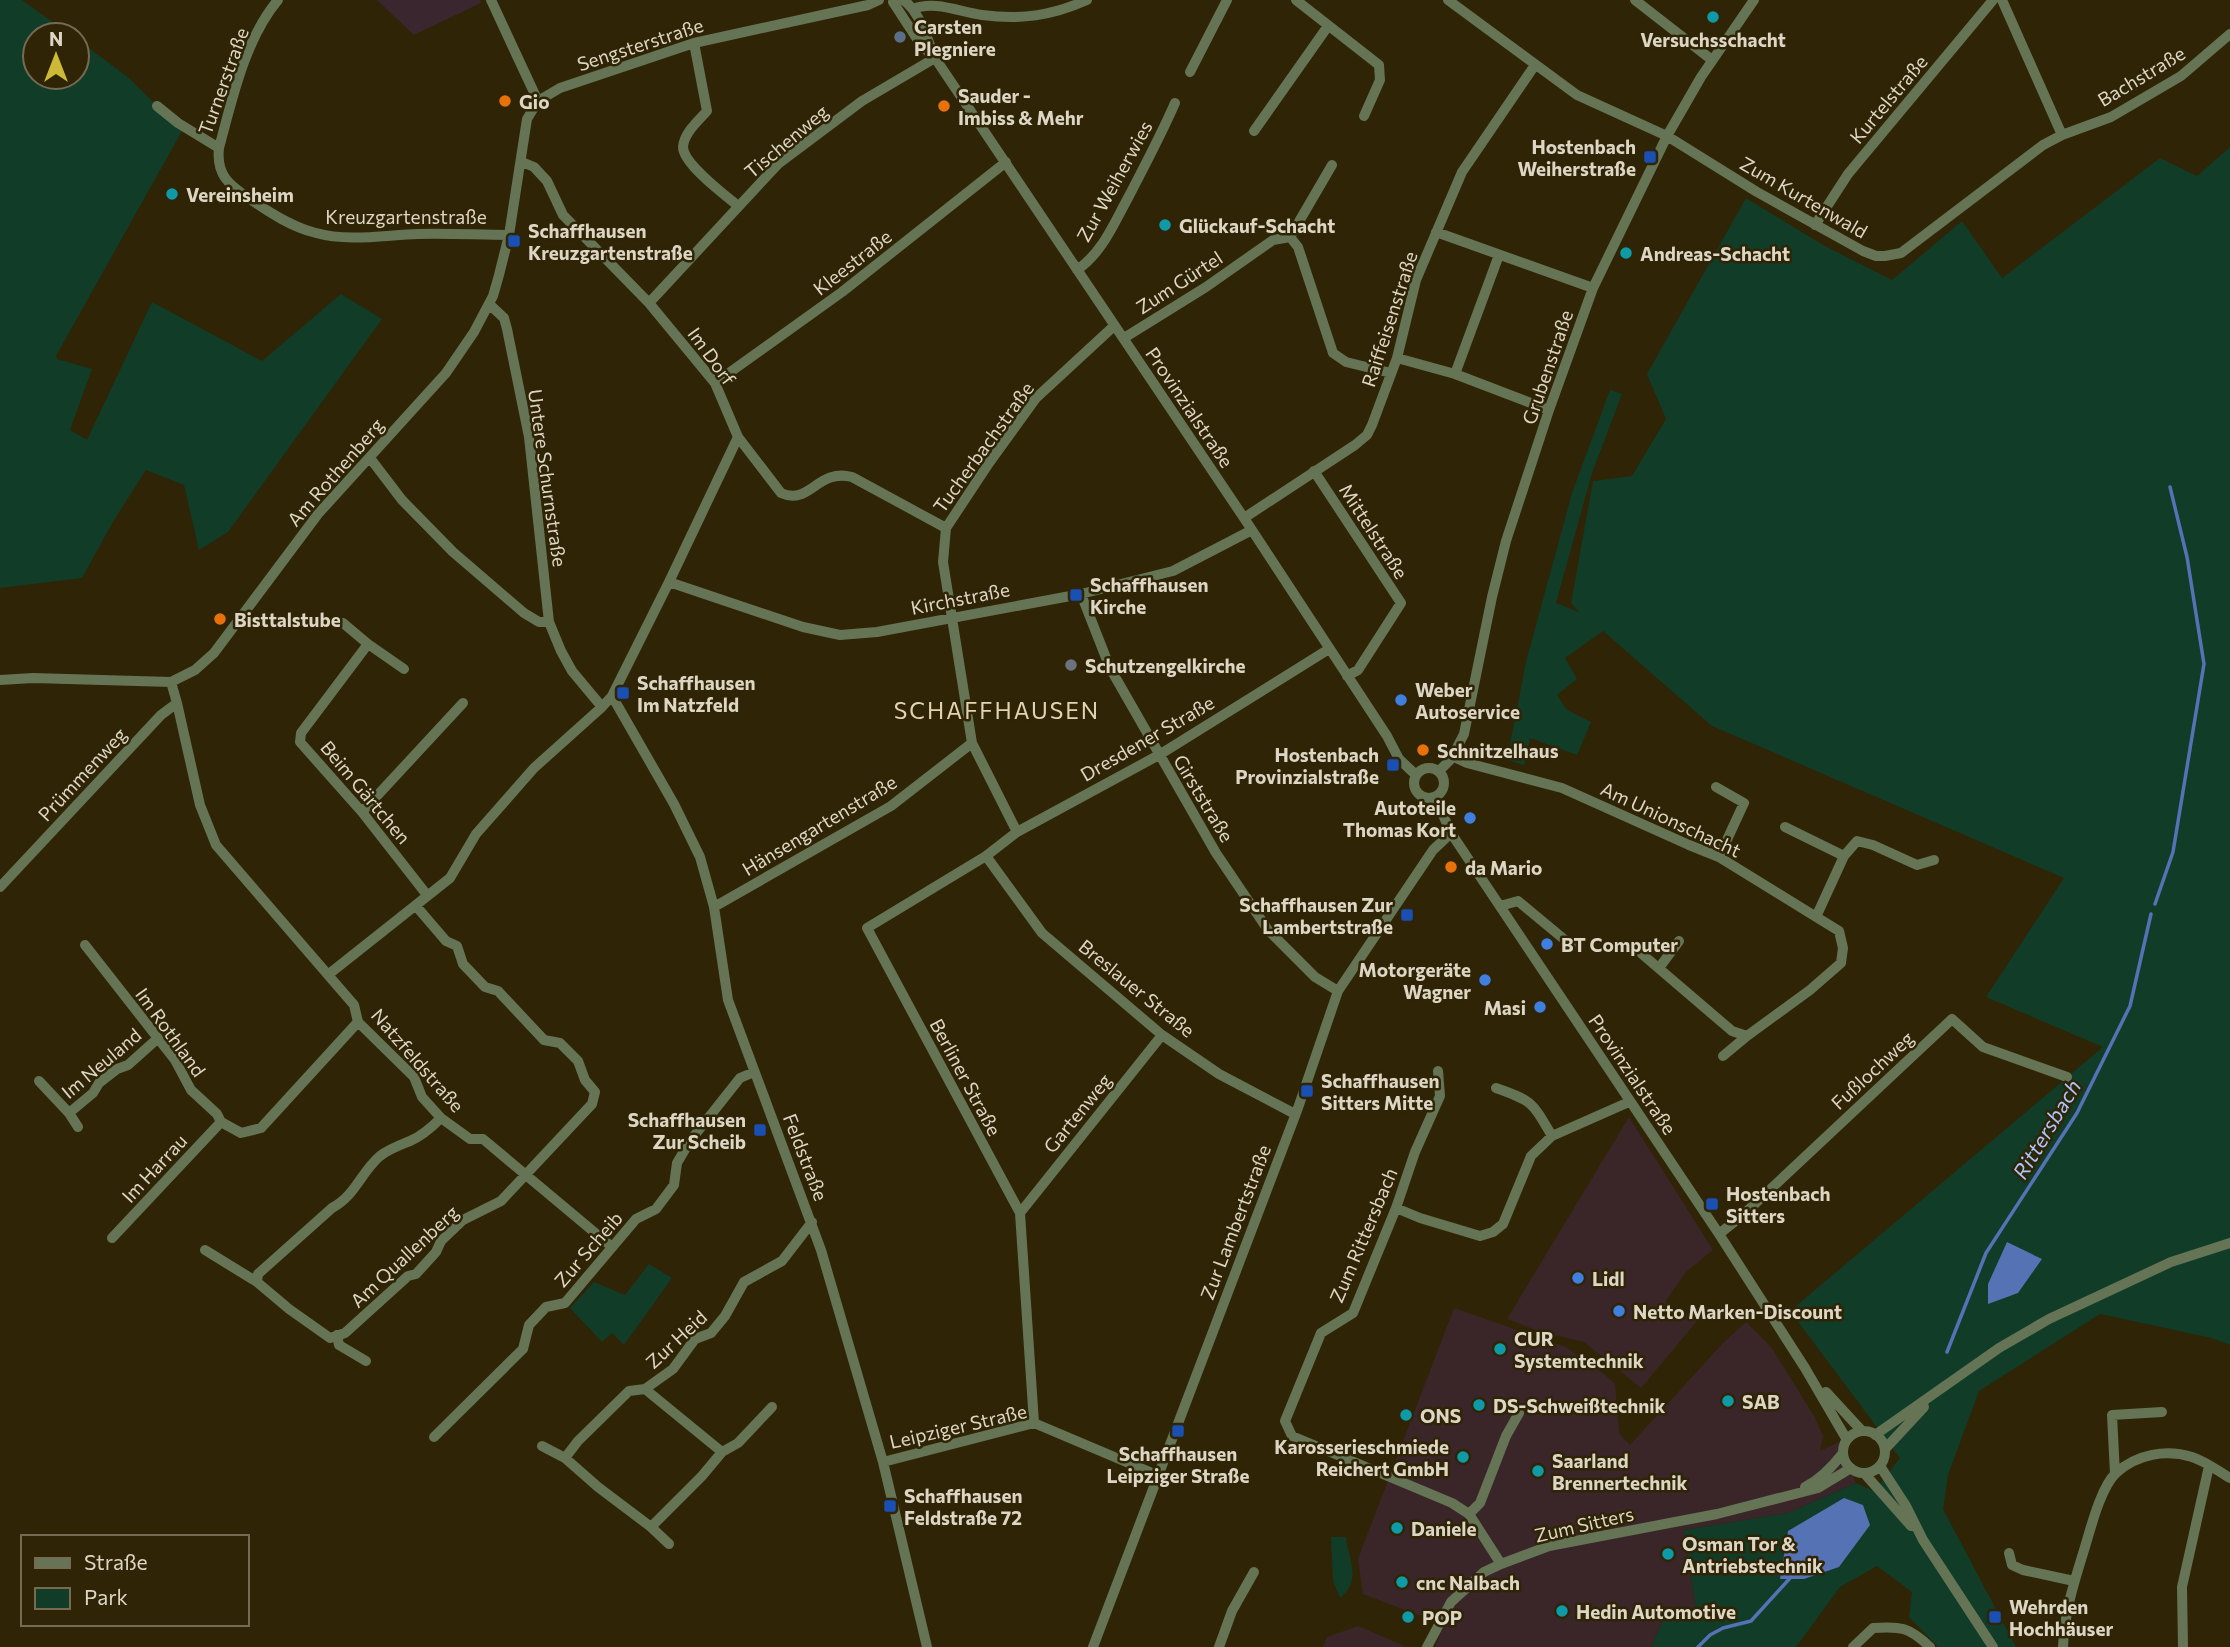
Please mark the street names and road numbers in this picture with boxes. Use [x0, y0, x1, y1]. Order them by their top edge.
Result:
street label: Sengsterstraße [574, 13, 706, 75]
street label: Turnerstraße [193, 24, 253, 138]
street label: Bachstraße [2093, 41, 2189, 111]
street label: Kurtelstraße [1844, 50, 1932, 148]
street label: Tischenweg [740, 99, 832, 183]
street label: Zur Weiherwies [1071, 116, 1157, 246]
street label: Zum Kurtenwald [1736, 151, 1872, 243]
street label: Kreuzgartenstraße [325, 205, 487, 228]
street label: Kleestraße [808, 224, 896, 300]
street label: Zum Gürtel [1132, 246, 1226, 318]
street label: Raiffeisenstraße [1356, 248, 1422, 390]
street label: Grubenstraße [1517, 307, 1577, 427]
street label: Im Dorf [683, 323, 741, 390]
street label: Provinzialstraße [1141, 343, 1239, 471]
street label: Tucherbachstraße [928, 377, 1038, 517]
street label: Untere Schurnstraße [524, 388, 572, 568]
street label: Am Rothenberg [282, 413, 388, 531]
street label: Mittelstraße [1335, 479, 1413, 583]
street label: Kirchstraße [909, 577, 1011, 619]
street label: Dresdener Straße [1076, 690, 1218, 786]
street label: Prümmenweg [33, 723, 131, 825]
street label: Beim Gärtchen [316, 736, 416, 848]
street label: Girststraße [1169, 750, 1239, 846]
street label: Hänsengartenstraße [738, 770, 900, 880]
street label: Am Unionschacht [1597, 776, 1745, 862]
street label: Breslauer Straße [1074, 934, 1200, 1042]
street label: Im Rothland [131, 983, 211, 1081]
street label: Natzfeldstraße [367, 1004, 469, 1116]
street label: Provinzialstraße [1584, 1010, 1682, 1138]
street label: Berliner Straße [925, 1014, 1007, 1140]
street label: Im Neuland [56, 1023, 146, 1103]
street label: Fußlochweg [1826, 1026, 1918, 1114]
street label: Gartenweg [1038, 1069, 1116, 1157]
street label: Feldstraße [779, 1110, 833, 1204]
street label: Im Harrau [117, 1129, 191, 1207]
street label: Zur Lambertstraße [1195, 1141, 1275, 1303]
street label: Zum Rittersbach [1324, 1164, 1402, 1306]
street label: Am Quallenberg [345, 1200, 463, 1312]
street label: Zur Scheib [549, 1207, 627, 1291]
street label: Zur Heid [641, 1305, 711, 1373]
street label: Leipziger Straße [887, 1399, 1029, 1453]
street label: Zum Sitters [1532, 1501, 1636, 1547]

